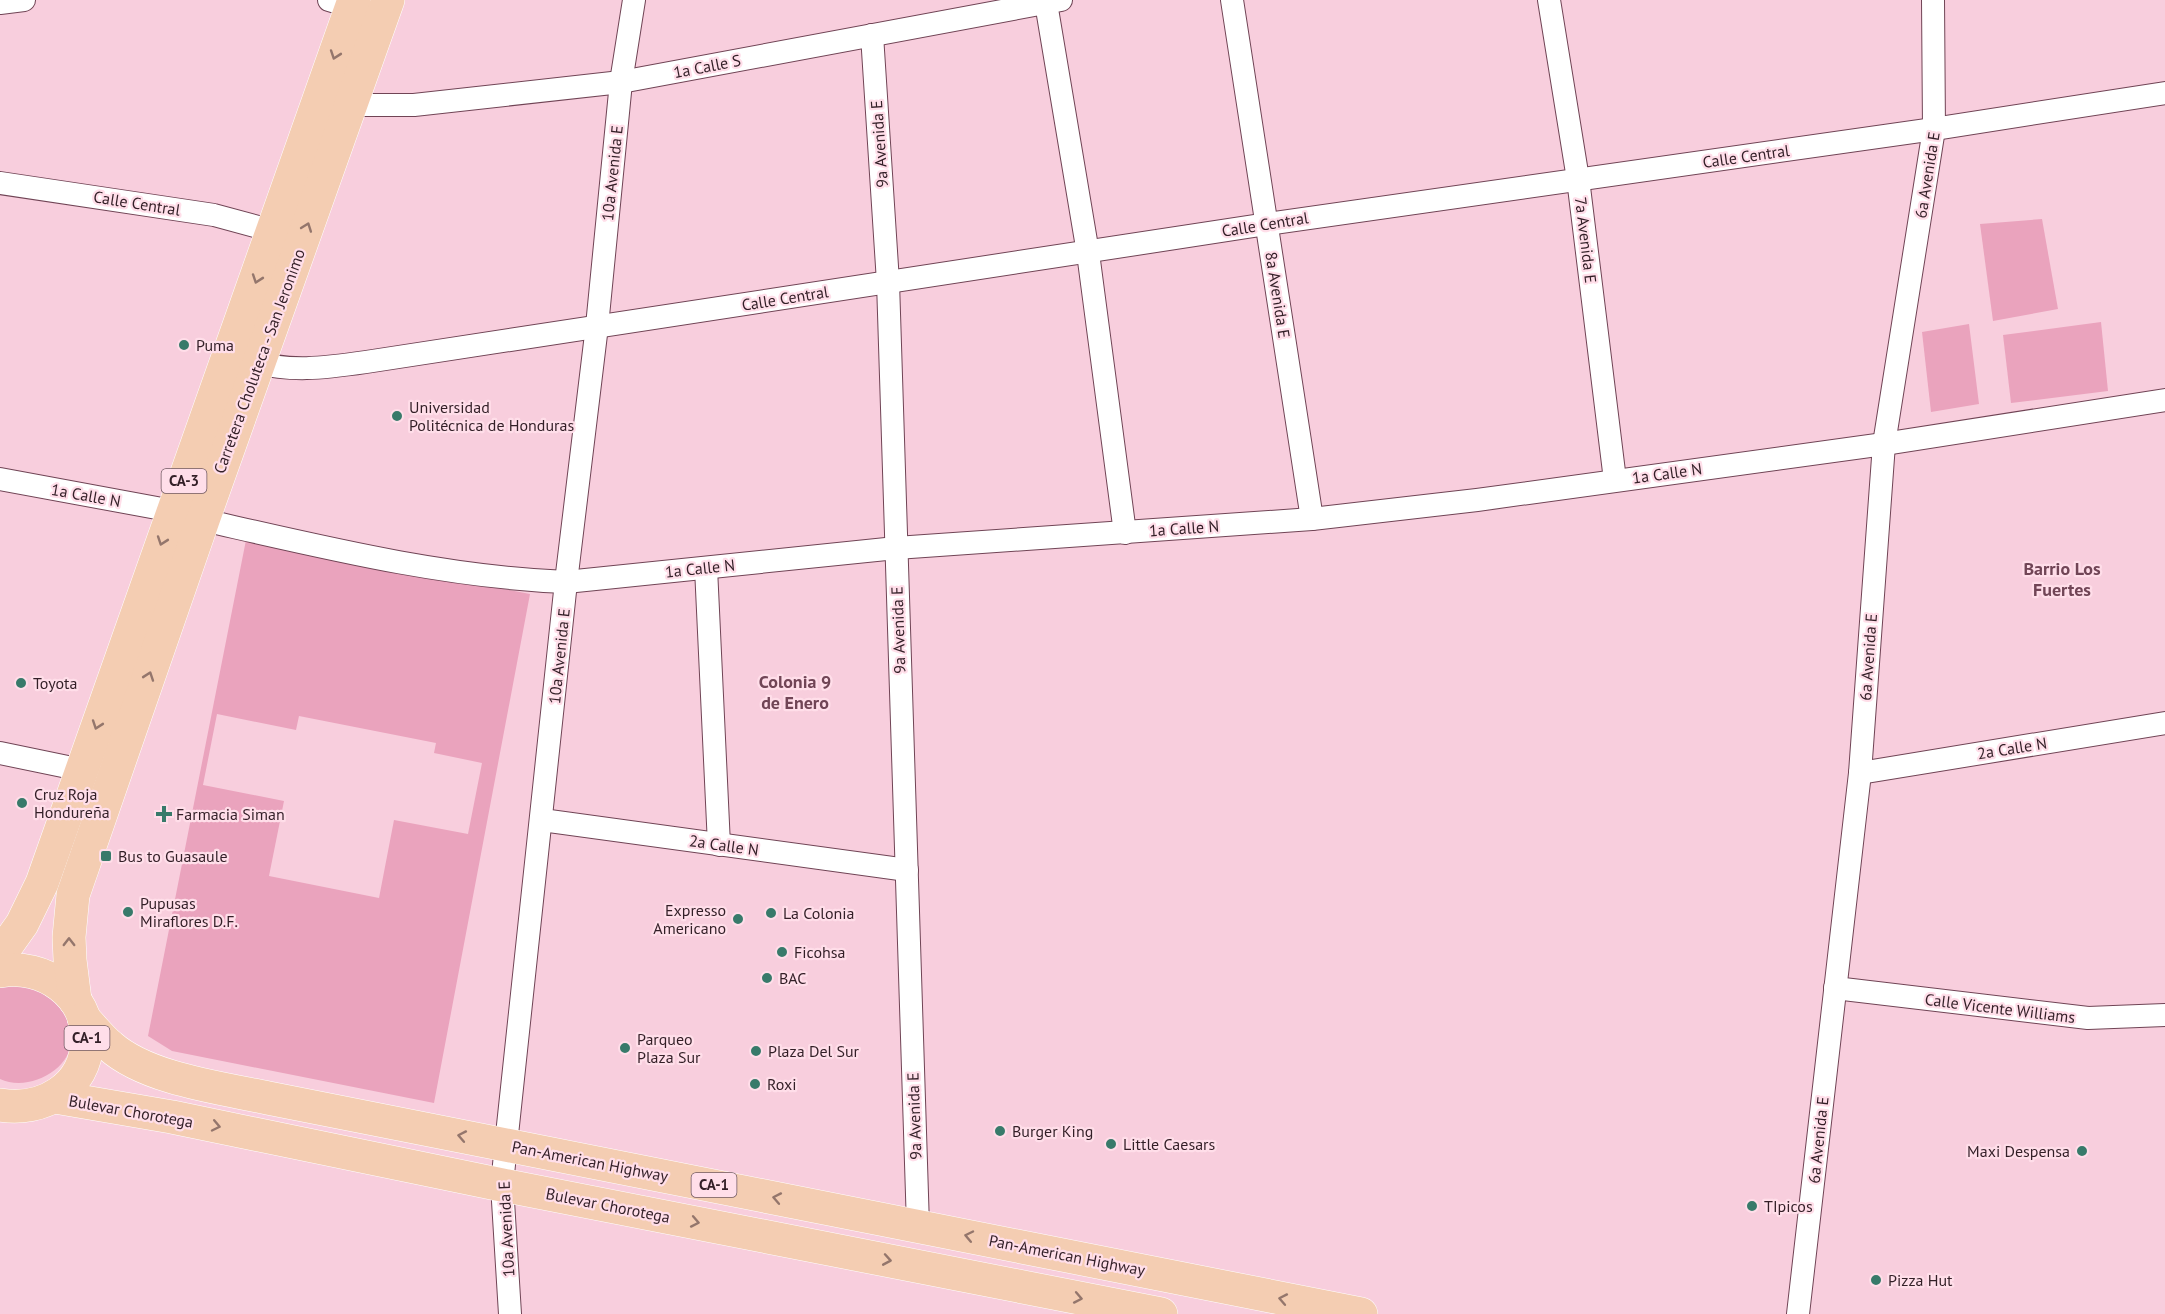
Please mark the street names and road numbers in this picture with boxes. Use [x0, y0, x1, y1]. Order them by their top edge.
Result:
street label: 1a Calle S [672, 50, 742, 82]
street label: 9a Avenida E [866, 100, 892, 188]
street label: 10a Avenida E [597, 124, 627, 222]
street label: 6a Avenida E [1910, 130, 1944, 220]
street label: Calle Central [1701, 140, 1791, 172]
street label: Calle Central [92, 186, 182, 220]
street label: 7a Avenida E [1571, 196, 1601, 284]
street label: Calle Central [1220, 207, 1310, 241]
street label: Carretera Choluteca - San Jeronimo [209, 246, 309, 476]
street label: 8a Avenida E [1261, 250, 1295, 340]
street label: Calle Central [740, 281, 830, 315]
street label: 1a Calle N [1631, 458, 1703, 488]
road number: CA-3 [162, 469, 207, 493]
street label: 1a Calle N [50, 479, 122, 511]
street label: 1a Calle N [1148, 516, 1220, 540]
street label: 1a Calle N [664, 554, 736, 582]
street label: 9a Avenida E [886, 586, 910, 674]
street label: 10a Avenida E [544, 607, 574, 705]
street label: 6a Avenida E [1855, 613, 1881, 701]
street label: 2a Calle N [1976, 733, 2048, 763]
street label: 2a Calle N [688, 830, 760, 860]
street label: Calle Vicente Williams [1924, 989, 2077, 1027]
road number: CA-1 [64, 1026, 110, 1050]
street label: 9a Avenida E [902, 1072, 926, 1160]
street label: Bulevar Chorotega [67, 1090, 195, 1132]
street label: 6a Avenida E [1803, 1096, 1833, 1184]
street label: Pan-American Highway [510, 1136, 670, 1186]
road number: CA-1 [692, 1173, 736, 1197]
street label: 10a Avenida E [494, 1181, 518, 1277]
street label: Bulevar Chorotega [544, 1183, 672, 1227]
street label: Pan-American Highway [987, 1230, 1147, 1280]

